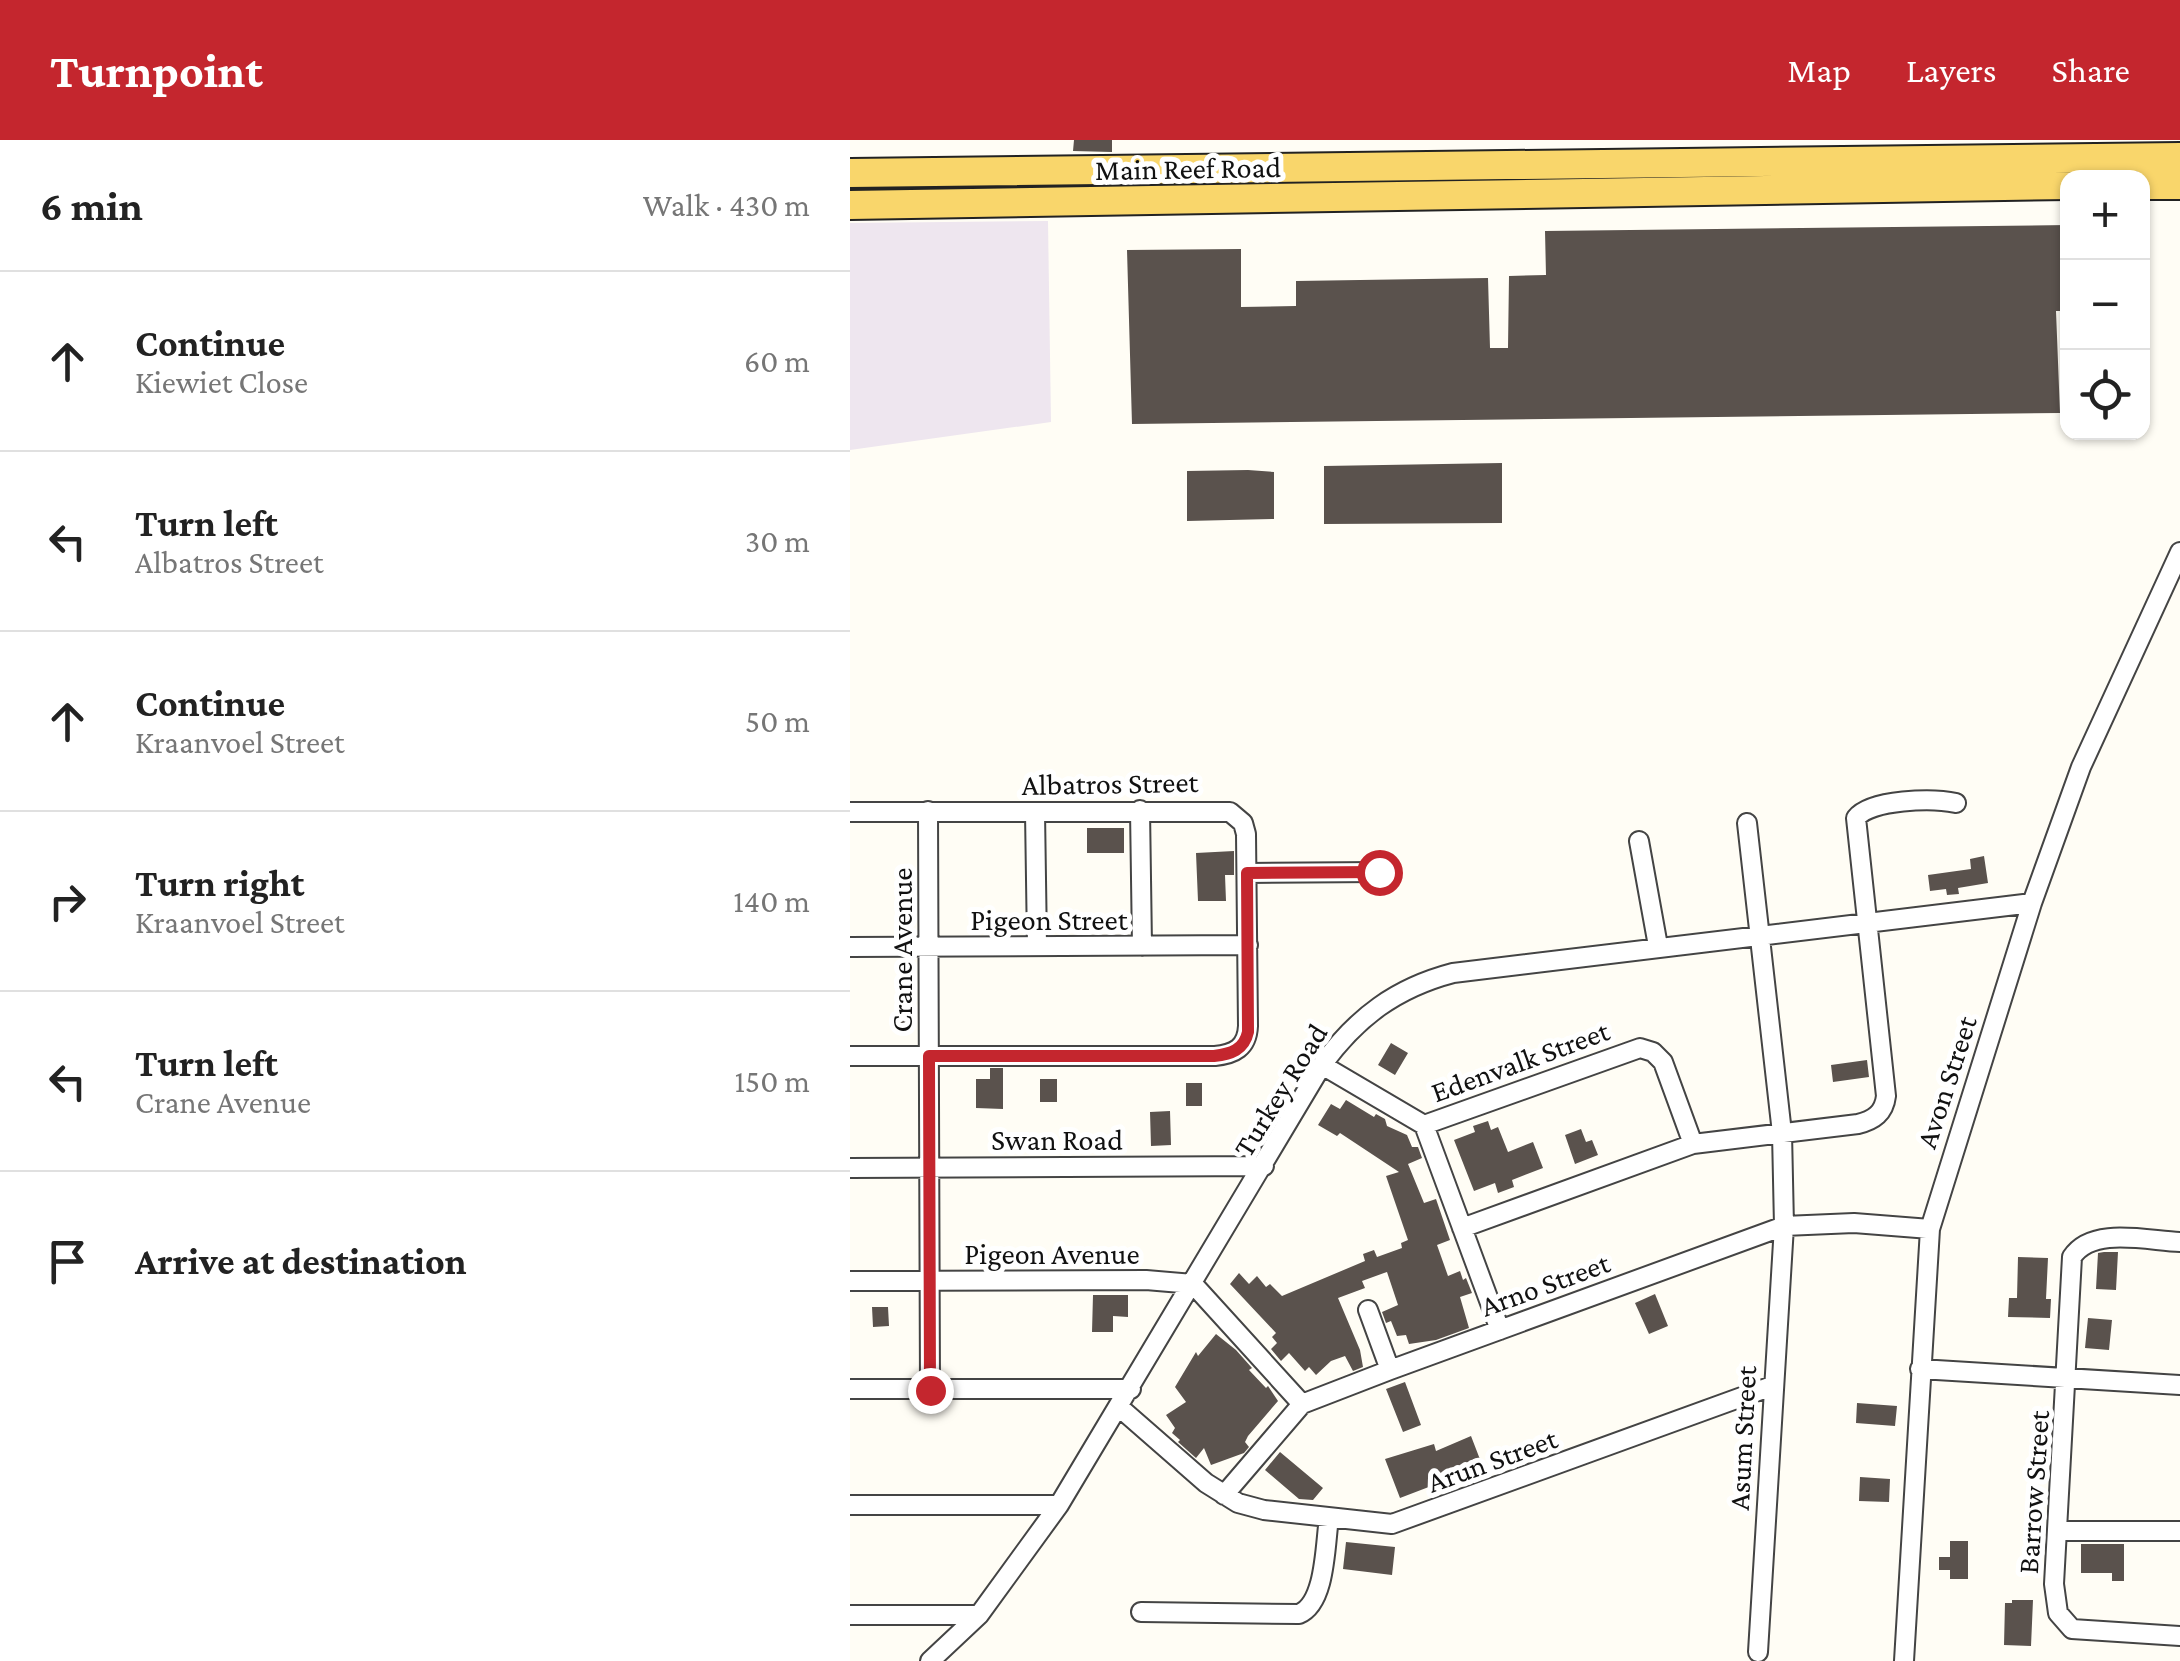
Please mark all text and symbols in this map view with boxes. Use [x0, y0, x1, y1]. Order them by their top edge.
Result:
text: Turnpoint [50, 44, 263, 97]
text: Map [1787, 51, 1851, 90]
text: Layers [1906, 51, 1997, 90]
text: Share [2052, 51, 2130, 90]
street label: Main Reef Road [1095, 150, 1282, 186]
map controls [2060, 170, 2150, 440]
button: + [2060, 170, 2150, 260]
text: 6 min [40, 182, 143, 229]
text: Walk · 430 m [643, 187, 810, 223]
button: − [2060, 260, 2150, 350]
text: Continue [135, 322, 285, 364]
icon: ahead [40, 334, 95, 389]
text: 60 m [744, 343, 810, 379]
button: locate [2060, 350, 2150, 440]
text: Kiewiet Close [135, 364, 308, 400]
text: Turn left [135, 502, 278, 544]
icon: left [40, 514, 95, 569]
text: 30 m [745, 523, 810, 559]
text: Albatros Street [135, 544, 324, 580]
text: Continue [135, 682, 285, 724]
icon: ahead [40, 694, 95, 749]
text: 50 m [745, 703, 810, 739]
text: Kraanvoel Street [135, 724, 345, 760]
street label: Albatros Street [1021, 765, 1200, 801]
route start [1357, 850, 1403, 896]
text: Turn right [135, 862, 304, 904]
street label: Crane Avenue [885, 868, 918, 1032]
icon: right [40, 874, 95, 929]
text: 140 m [733, 883, 810, 919]
street label: Pigeon Street [970, 903, 1129, 937]
text: Kraanvoel Street [135, 904, 345, 940]
street label: Avon Street [1909, 1011, 1983, 1152]
street label: Edenvalk Street [1427, 1013, 1614, 1108]
street label: Turkey Road [1226, 1017, 1335, 1163]
text: Turn left [135, 1042, 278, 1084]
icon: left [40, 1054, 95, 1109]
text: 150 m [734, 1063, 810, 1099]
text: Crane Avenue [135, 1084, 311, 1120]
street label: Swan Road [991, 1123, 1123, 1156]
icon: arrive [40, 1234, 95, 1289]
street label: Pigeon Avenue [964, 1237, 1140, 1271]
text: Arrive at destination [135, 1240, 467, 1282]
street label: Arno Street [1476, 1245, 1615, 1323]
street label: Asum Street [1722, 1364, 1762, 1511]
route end [908, 1368, 954, 1414]
street label: Barrow Street [2011, 1408, 2055, 1575]
street label: Arun Street [1423, 1421, 1562, 1499]

